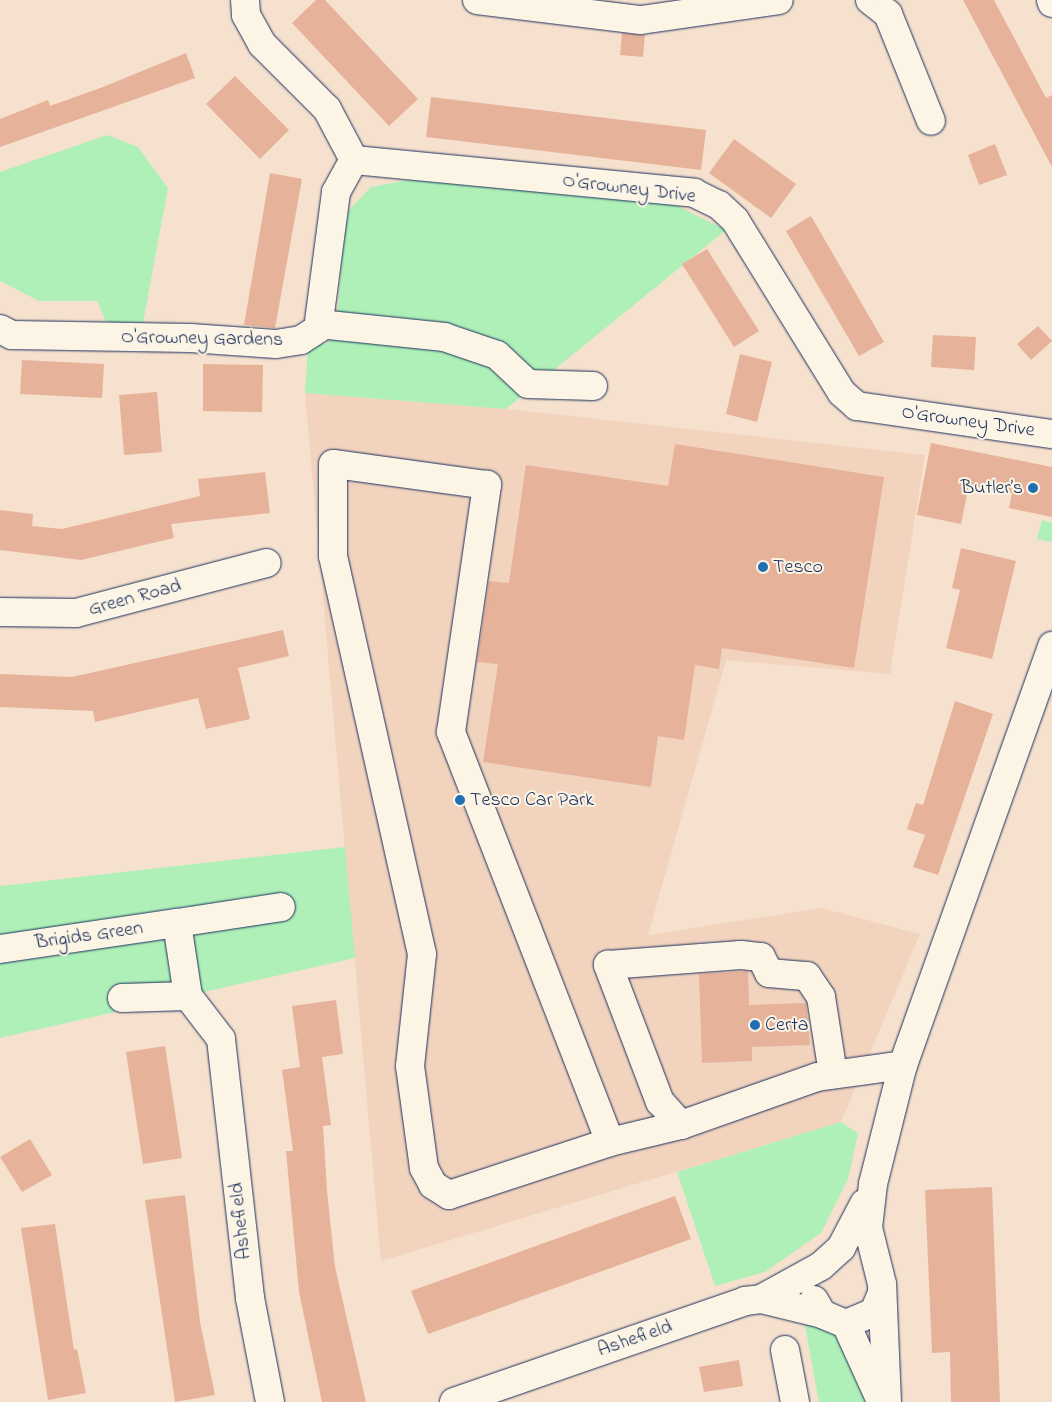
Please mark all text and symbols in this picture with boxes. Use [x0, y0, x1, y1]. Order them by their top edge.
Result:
street label: O'Growney Drive [561, 169, 697, 209]
street label: O'Growney Gardens [121, 326, 283, 352]
street label: O'Growney Drive [900, 401, 1036, 443]
place label: Butler’s [961, 476, 1023, 500]
marker: Butler’s [1027, 482, 1039, 494]
place label: Tesco [773, 555, 823, 579]
marker: Tesco [757, 561, 769, 573]
street label: Green Road [86, 574, 184, 622]
place label: Tesco Car Park [470, 788, 594, 812]
marker: Tesco Car Park [454, 794, 466, 806]
street label: Brigids Green [33, 917, 145, 955]
place label: Certa [765, 1013, 809, 1037]
marker: Certa [749, 1019, 761, 1031]
street label: Ashefield [225, 1181, 257, 1261]
street label: Ashefield [595, 1315, 675, 1363]

